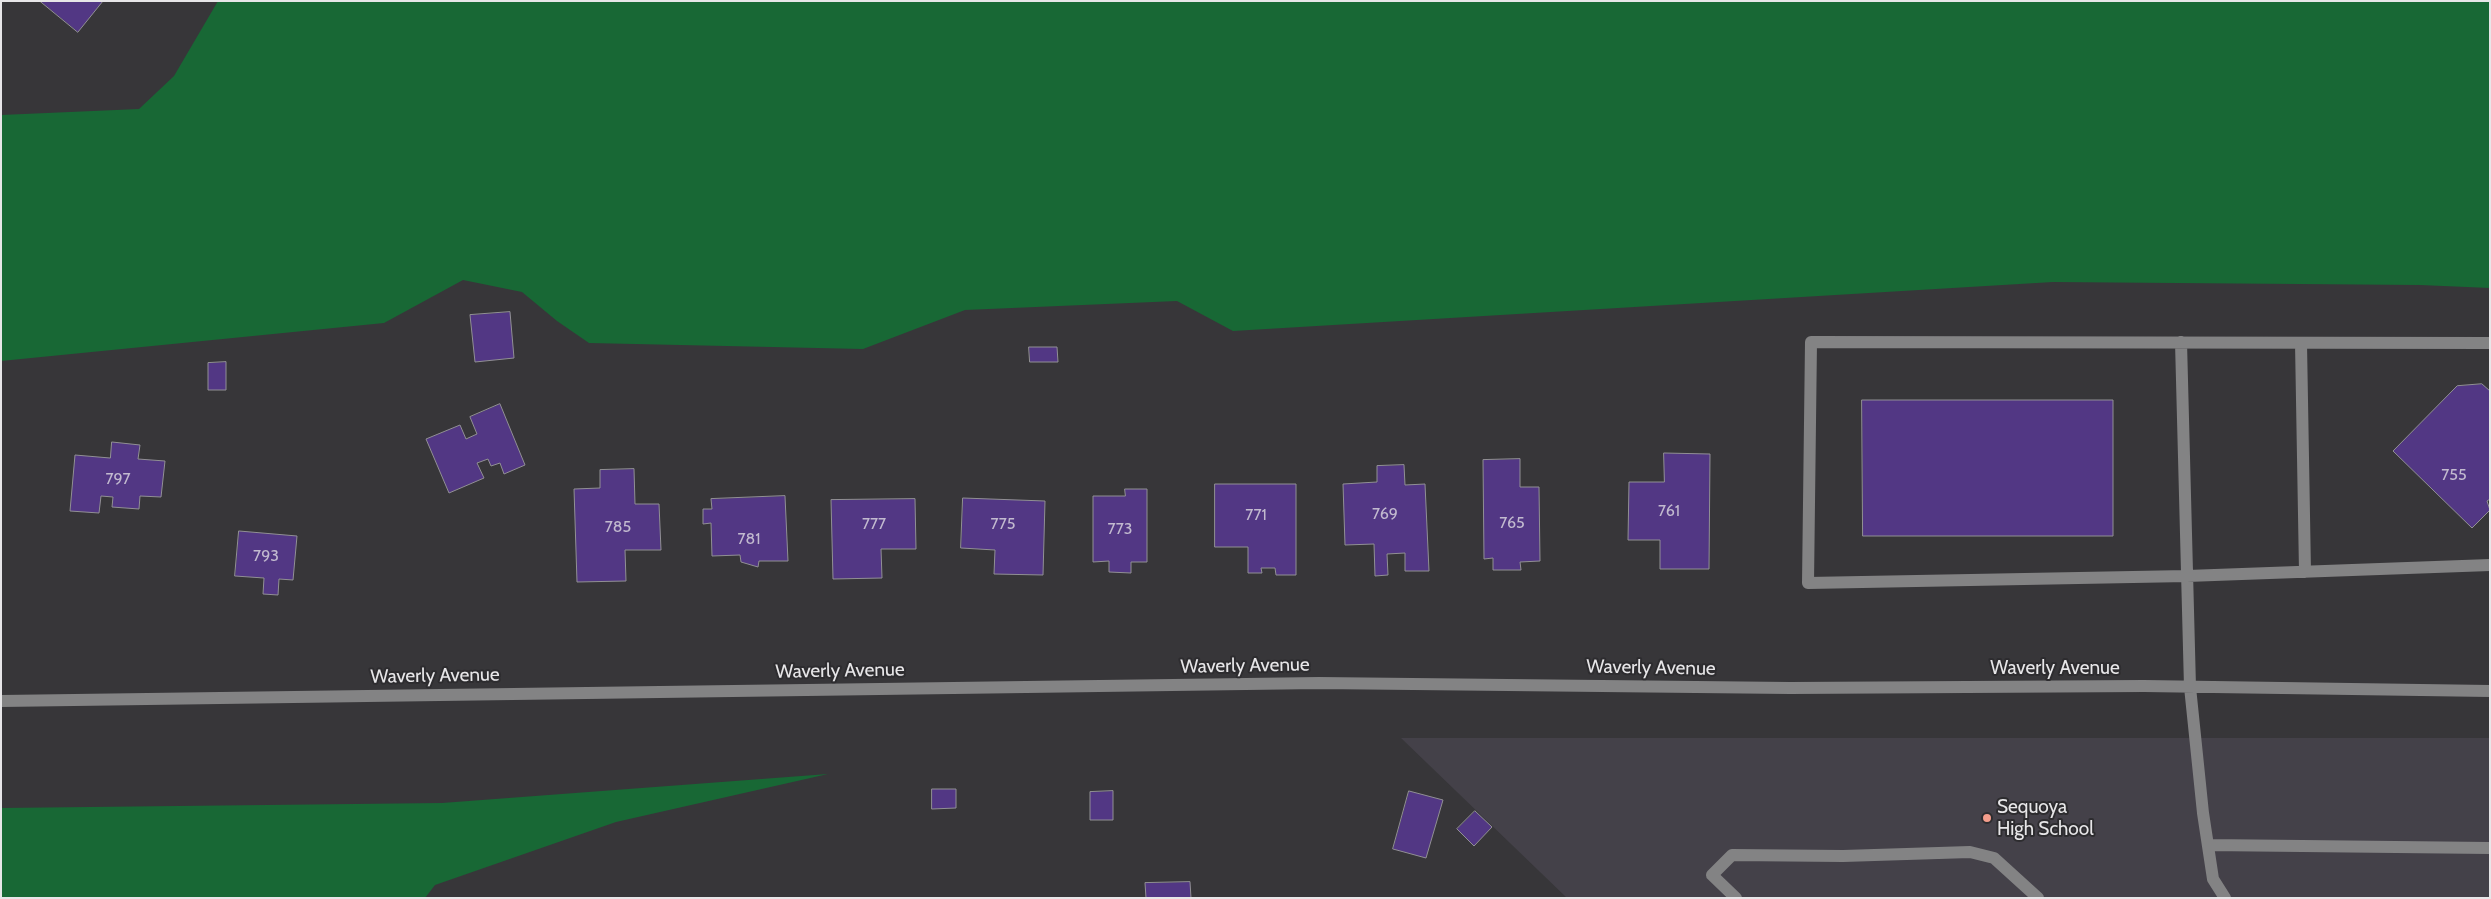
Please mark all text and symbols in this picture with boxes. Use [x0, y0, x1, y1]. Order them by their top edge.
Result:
house number: 755 [2441, 465, 2467, 485]
house number: 797 [105, 469, 131, 489]
house number: 761 [1658, 501, 1680, 521]
house number: 769 [1372, 504, 1398, 524]
house number: 771 [1245, 505, 1267, 525]
house number: 765 [1499, 513, 1525, 533]
house number: 777 [862, 514, 886, 534]
house number: 775 [991, 514, 1015, 534]
house number: 785 [605, 517, 631, 537]
house number: 773 [1108, 519, 1132, 539]
house number: 781 [738, 529, 760, 549]
house number: 793 [253, 546, 279, 566]
street label: Waverly Avenue [1180, 653, 1310, 679]
street label: Waverly Avenue [1586, 655, 1716, 681]
street label: Waverly Avenue [1990, 657, 2120, 679]
street label: Waverly Avenue [775, 658, 905, 684]
street label: Waverly Avenue [370, 663, 500, 689]
place label: Sequoya High School [1997, 796, 2094, 840]
marker: Sequoya High School [1981, 812, 1993, 824]

